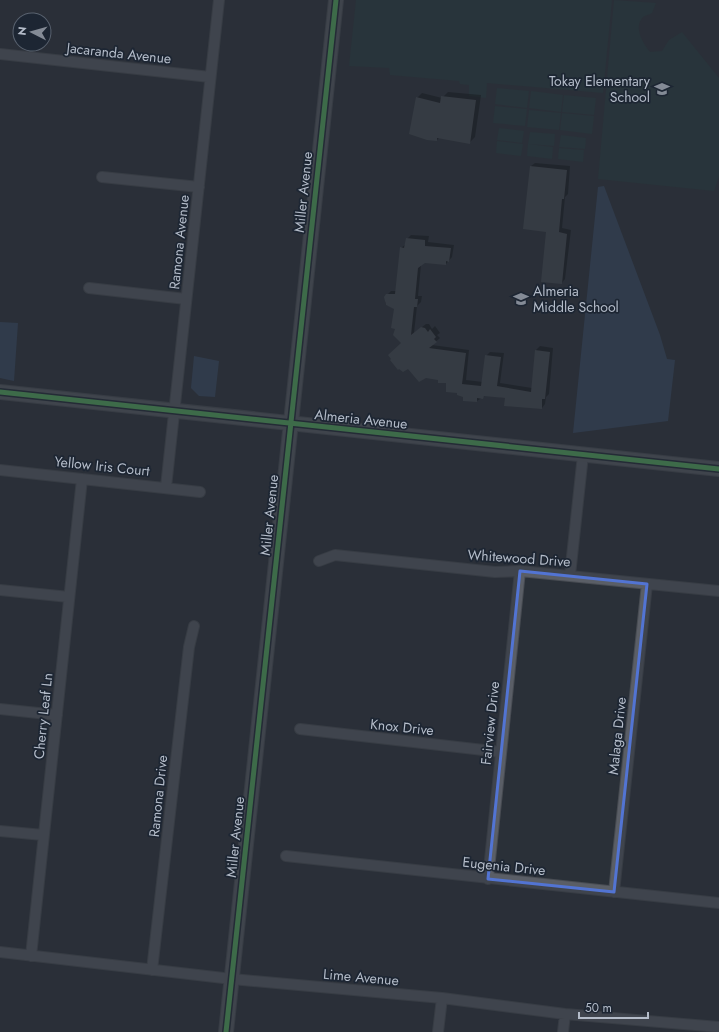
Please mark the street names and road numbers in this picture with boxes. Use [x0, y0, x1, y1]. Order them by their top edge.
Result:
street label: Jacaranda Avenue [64, 37, 172, 68]
street label: Miller Avenue [289, 151, 317, 233]
street label: Ramona Avenue [164, 194, 194, 290]
street label: Almeria Avenue [313, 404, 409, 434]
street label: Yellow Iris Court [53, 451, 151, 481]
street label: Miller Avenue [255, 474, 283, 556]
street label: Whitewood Drive [467, 544, 571, 572]
street label: Cherry Leaf Ln [29, 672, 57, 760]
street label: Fairview Drive [476, 680, 504, 766]
street label: Malaga Drive [603, 696, 631, 776]
street label: Knox Drive [369, 714, 435, 740]
street label: Ramona Drive [144, 754, 172, 838]
street label: Miller Avenue [221, 796, 249, 878]
street label: Eugenia Drive [462, 852, 546, 880]
street label: Lime Avenue [322, 964, 400, 990]

